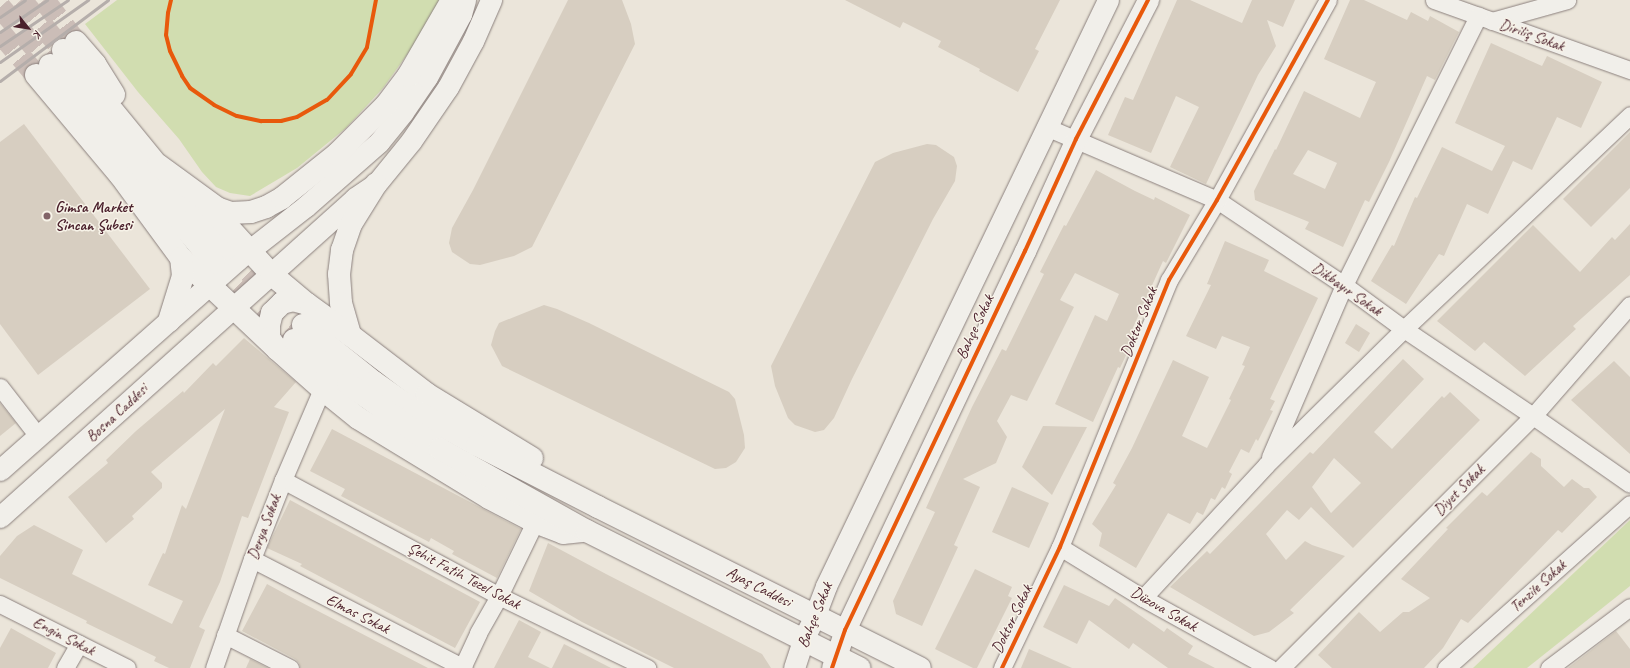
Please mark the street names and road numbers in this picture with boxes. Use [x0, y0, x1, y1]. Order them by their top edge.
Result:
street label: Diriliş Sokak [1497, 14, 1567, 56]
street label: Dikbayır Sokak [1308, 258, 1386, 320]
street label: Doktor Sokak [1116, 285, 1162, 359]
street label: Bahçe Sokak [952, 292, 998, 362]
street label: Bosna Caddesi [82, 379, 152, 447]
street label: Diyet Sokak [1430, 461, 1488, 519]
street label: Derya Sokak [243, 492, 285, 562]
street label: Şehit Fatih Tezel Sokak [404, 538, 524, 614]
street label: Tenzile Sokak [1506, 556, 1570, 616]
street label: Ayaş Caddesi [723, 562, 795, 612]
street label: Bahçe Sokak [793, 579, 837, 651]
street label: Doktor Sokak [987, 582, 1037, 656]
street label: Düzova Sokak [1128, 582, 1200, 636]
street label: Elmas Sokak [323, 590, 393, 638]
street label: Engin Sokak [30, 612, 98, 660]

